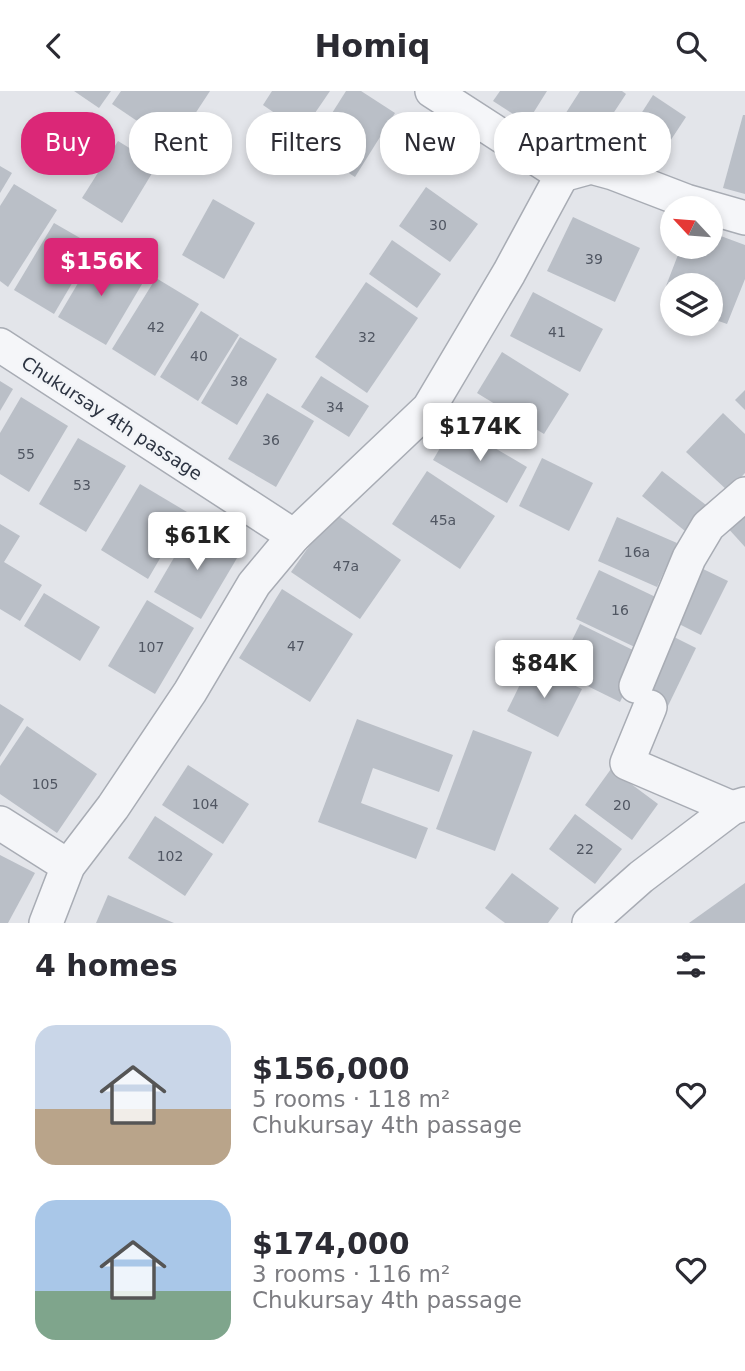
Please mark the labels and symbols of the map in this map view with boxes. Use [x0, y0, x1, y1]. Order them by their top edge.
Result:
north arrow [660, 196, 723, 259]
house number: 30 [429, 217, 447, 233]
pin: $156K [52, 239, 150, 298]
house number: 39 [585, 251, 603, 267]
house number: 42 [147, 319, 165, 335]
house number: 41 [548, 324, 566, 340]
house number: 32 [358, 329, 376, 345]
house number: 40 [190, 348, 208, 364]
street label: Chukursay 4th passage [18, 352, 206, 484]
house number: 38 [230, 373, 248, 389]
house number: 34 [326, 399, 344, 415]
pin: $174K [431, 403, 529, 463]
house number: 36 [262, 432, 280, 448]
house number: 55 [17, 446, 35, 462]
house number: 53 [73, 477, 91, 493]
pin: $61K [156, 512, 238, 572]
house number: 45а [430, 512, 456, 528]
house number: 16a [624, 544, 650, 560]
house number: 47а [333, 558, 359, 574]
house number: 16 [611, 602, 629, 618]
house number: 47 [287, 638, 305, 654]
house number: 107 [138, 639, 164, 655]
pin: $84K [503, 641, 585, 700]
house number: 105 [32, 776, 58, 792]
house number: 104 [192, 796, 218, 812]
house number: 20 [613, 797, 631, 813]
house number: 22 [576, 841, 594, 857]
house number: 102 [157, 848, 183, 864]

